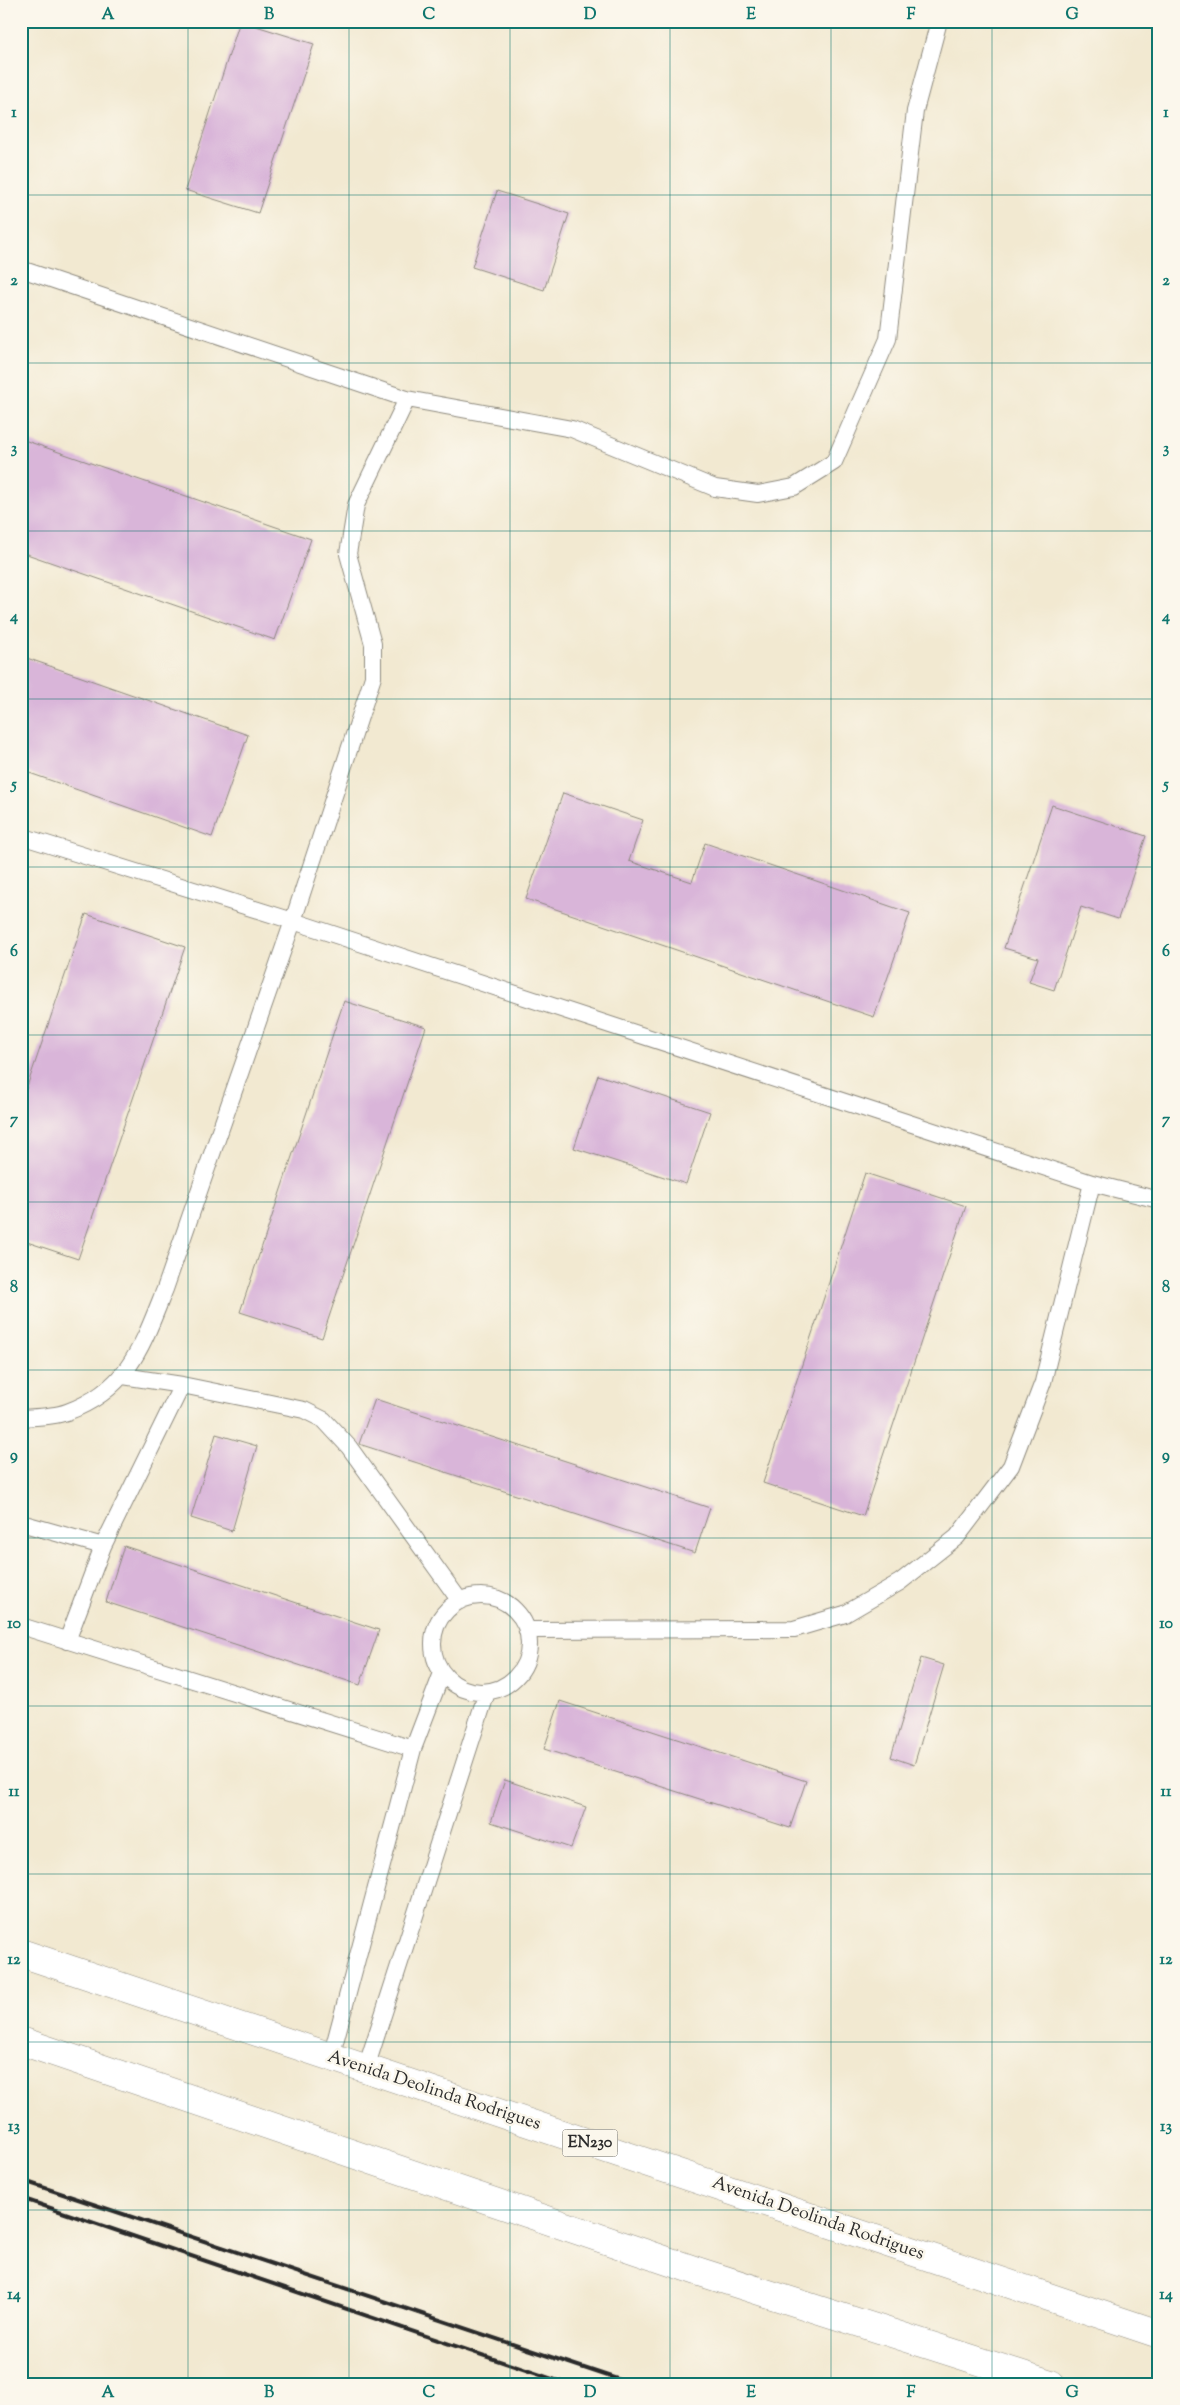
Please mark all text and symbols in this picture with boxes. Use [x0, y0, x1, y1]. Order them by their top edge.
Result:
text: A [102, 4, 115, 27]
text: B [264, 4, 274, 27]
text: C [423, 4, 436, 27]
text: D [584, 4, 597, 27]
text: E [746, 4, 756, 27]
text: F [907, 4, 916, 27]
text: G [1065, 4, 1079, 27]
text: 1 [11, 102, 17, 125]
text: 1 [1163, 102, 1169, 125]
text: 2 [10, 270, 18, 293]
text: 2 [1162, 270, 1170, 293]
text: 3 [11, 438, 18, 461]
text: 3 [1163, 438, 1170, 461]
text: 4 [9, 606, 18, 629]
text: 4 [1161, 606, 1170, 629]
text: 5 [9, 774, 17, 797]
text: 5 [1161, 774, 1169, 797]
text: 6 [10, 941, 18, 964]
text: 6 [1162, 941, 1170, 964]
text: 7 [10, 1109, 19, 1132]
text: 7 [1162, 1109, 1171, 1132]
text: 8 [10, 1277, 18, 1300]
text: 8 [1162, 1277, 1170, 1300]
text: 9 [10, 1445, 18, 1468]
text: 9 [1162, 1445, 1170, 1468]
text: 10 [7, 1613, 21, 1636]
text: 10 [1159, 1613, 1173, 1636]
text: 11 [9, 1781, 20, 1804]
text: 11 [1161, 1781, 1172, 1804]
text: 12 [8, 1949, 21, 1972]
text: 12 [1160, 1949, 1173, 1972]
street label: Avenida Deolinda Rodrigues [324, 2044, 544, 2138]
text: 13 [8, 2116, 20, 2139]
text: 13 [1160, 2116, 1172, 2139]
road number: EN230 [562, 2130, 618, 2156]
street label: Avenida Deolinda Rodrigues [708, 2170, 928, 2268]
text: 14 [7, 2284, 21, 2307]
text: 14 [1159, 2284, 1173, 2307]
text: A [102, 2382, 115, 2405]
text: B [264, 2382, 274, 2405]
text: C [423, 2382, 436, 2405]
text: D [584, 2382, 597, 2405]
text: E [746, 2382, 756, 2405]
text: F [907, 2382, 916, 2405]
text: G [1065, 2382, 1079, 2405]

